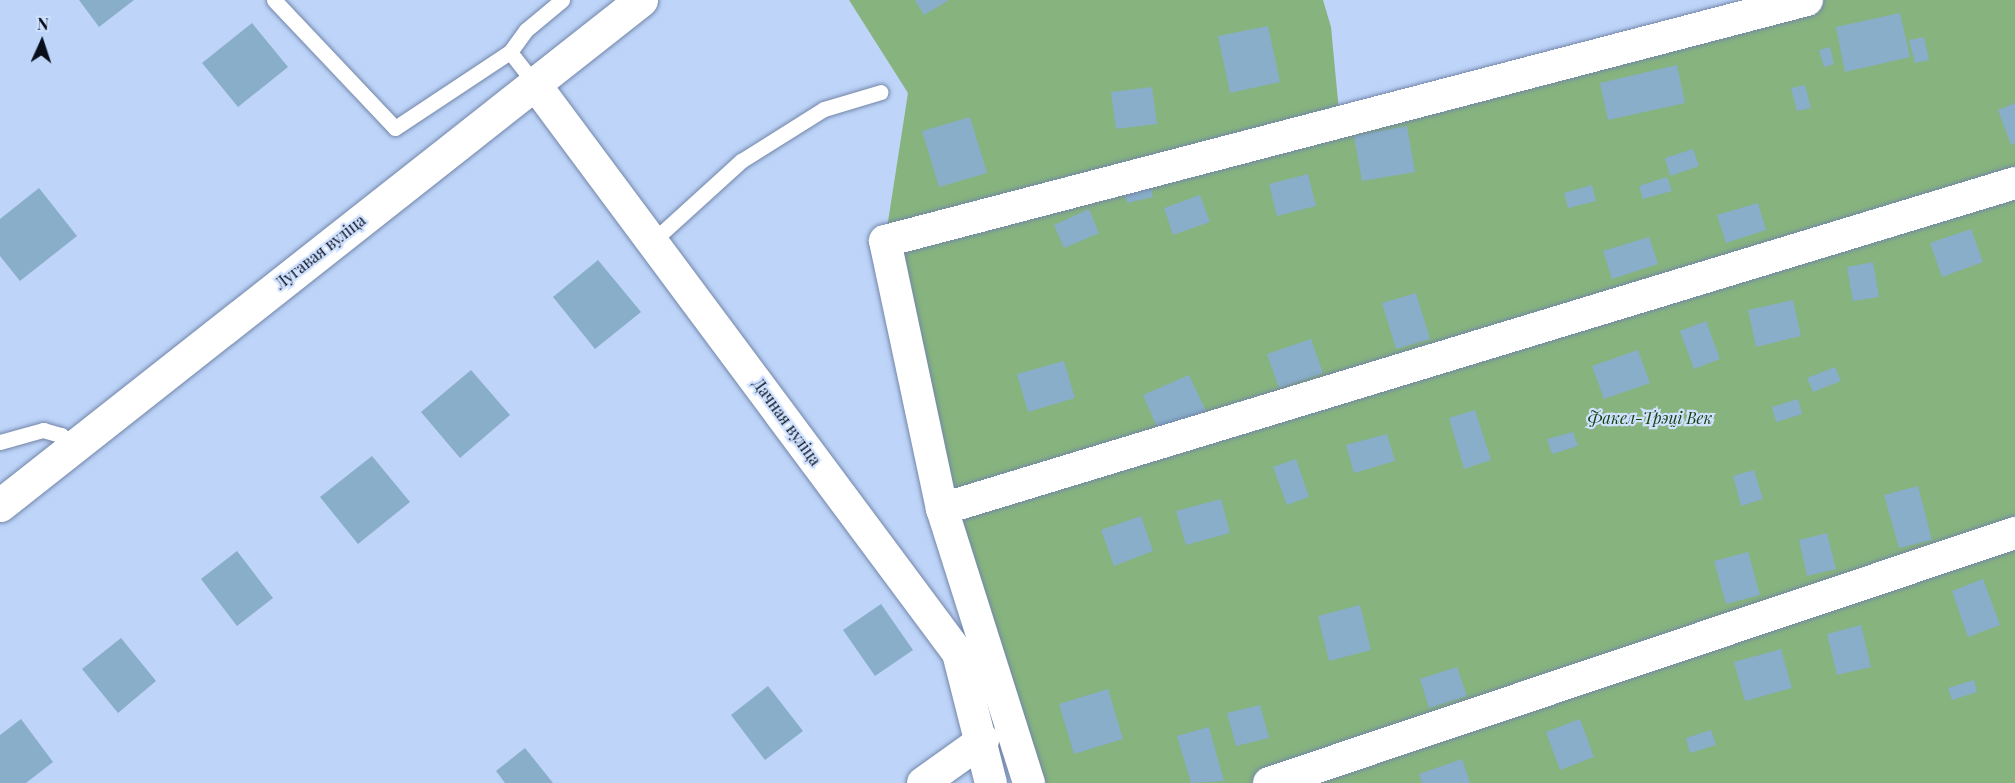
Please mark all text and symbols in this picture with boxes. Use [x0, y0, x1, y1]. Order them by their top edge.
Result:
north arrow [12, 12, 72, 72]
text: N [37, 13, 49, 34]
street label: Лугавая вуліца [271, 211, 369, 293]
street label: Дачная вуліца [749, 375, 825, 469]
park label: Факел-Трэці Век [1588, 408, 1712, 428]

